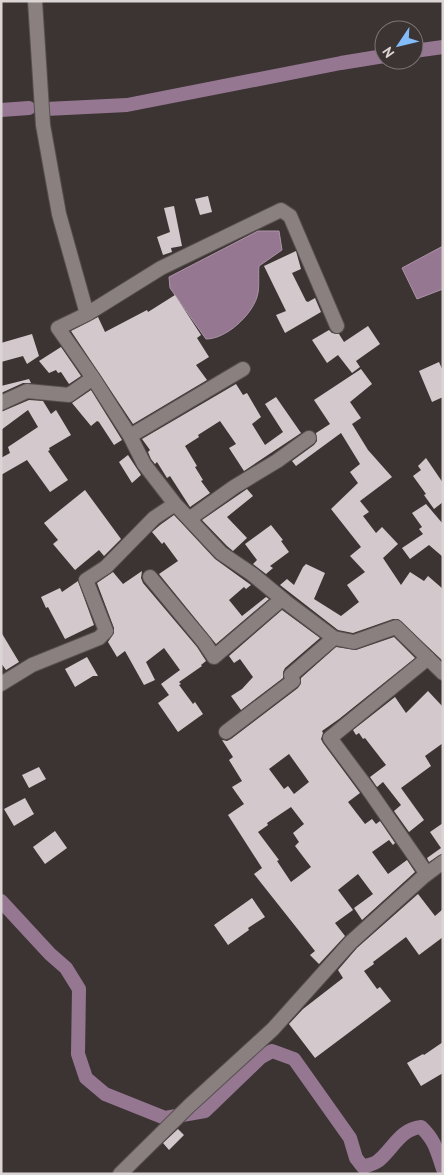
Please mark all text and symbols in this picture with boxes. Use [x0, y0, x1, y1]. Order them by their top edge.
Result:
north arrow [374, 20, 424, 70]
text: N [378, 44, 398, 61]

